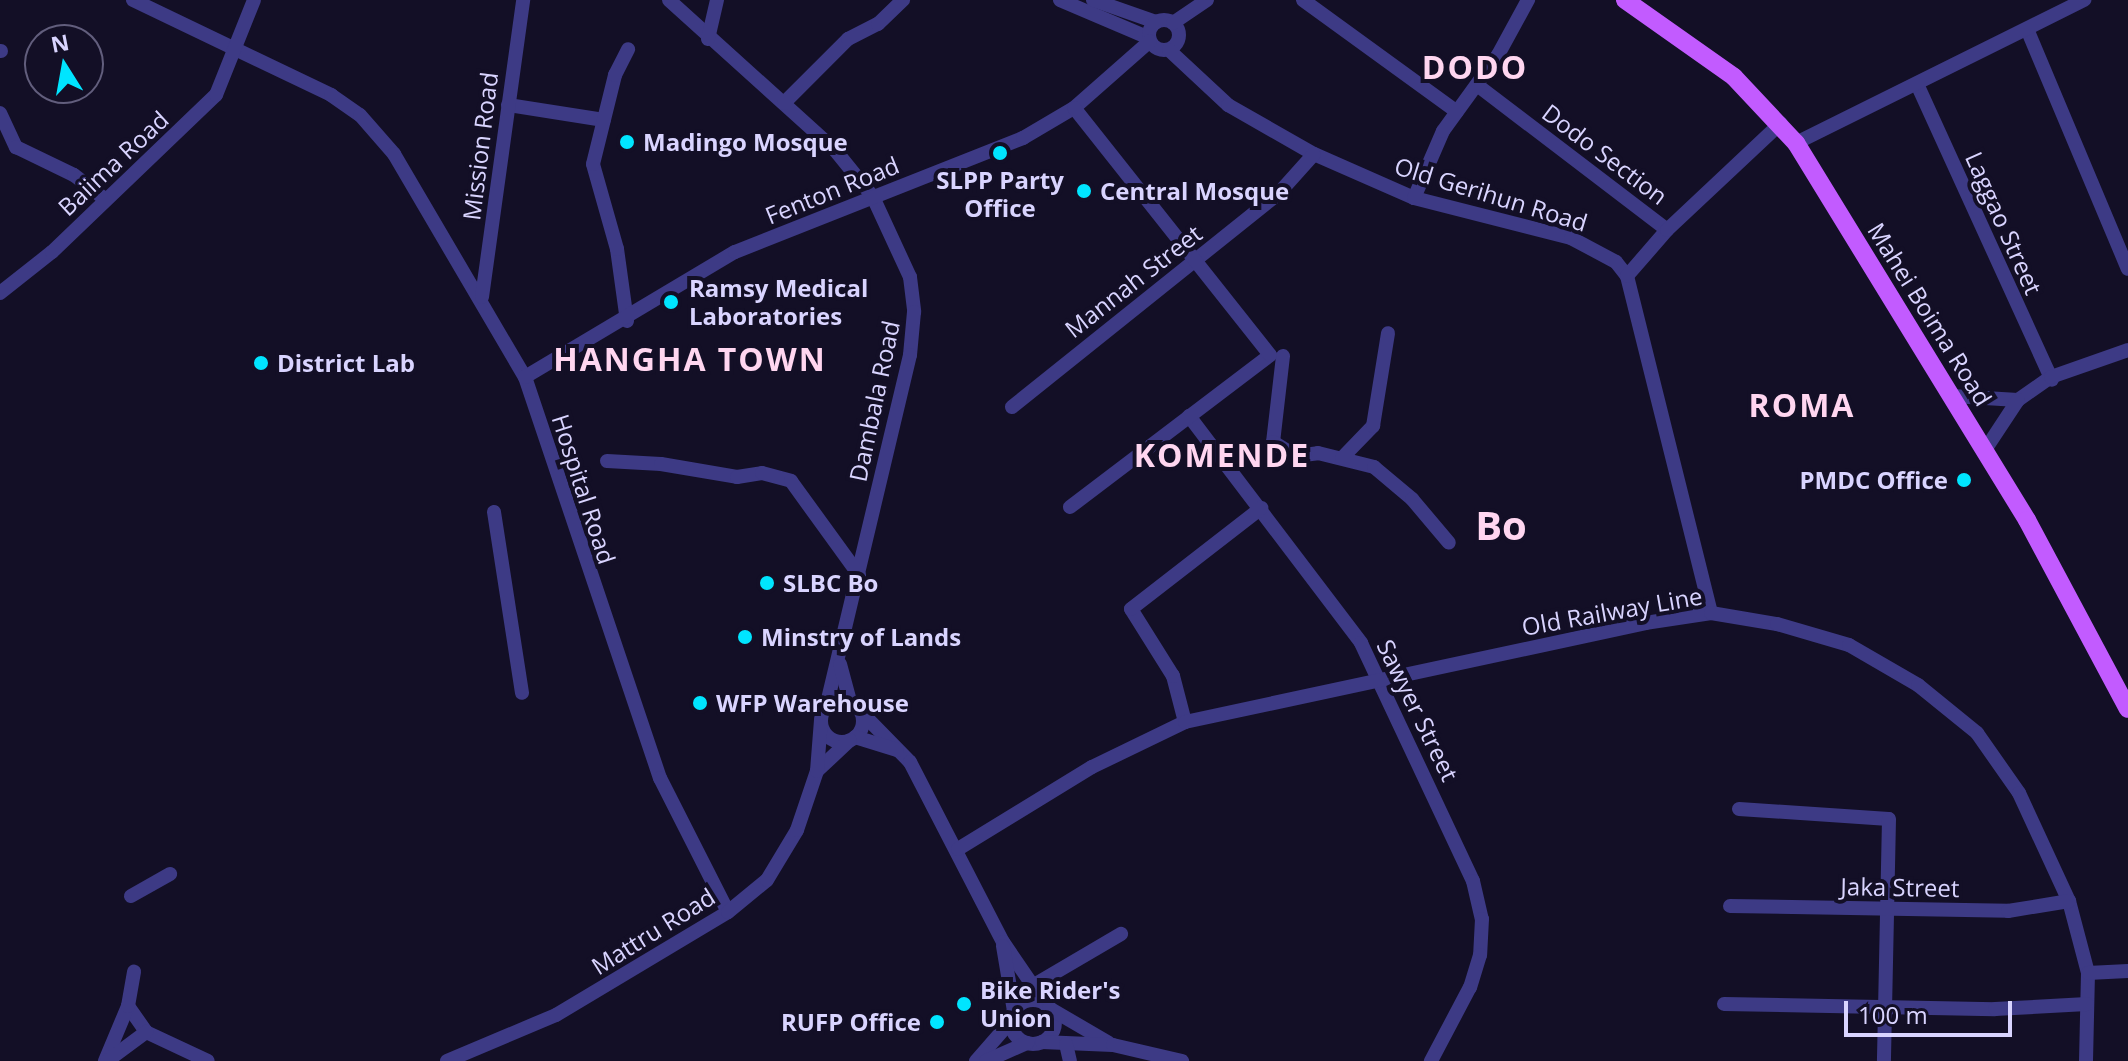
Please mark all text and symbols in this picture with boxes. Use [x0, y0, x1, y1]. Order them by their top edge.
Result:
north arrow [24, 24, 104, 104]
text: N [48, 26, 71, 59]
district label: DODO [1422, 48, 1528, 86]
street label: Mission Road [457, 70, 503, 222]
street label: Dodo Section [1537, 98, 1673, 210]
street label: Baiima Road [52, 105, 174, 221]
place label: Madingo Mosque [643, 128, 848, 156]
marker: Madingo Mosque [618, 133, 636, 151]
marker: SLPP Party Office [991, 144, 1009, 162]
street label: Laggao Street [1960, 147, 2048, 299]
street label: Fenton Road [761, 150, 903, 230]
street label: Old Gerihun Road [1391, 151, 1591, 237]
place label: SLPP Party Office [936, 166, 1064, 222]
place label: Central Mosque [1100, 177, 1289, 205]
marker: Central Mosque [1075, 182, 1093, 200]
street label: Mahei Boima Road [1862, 217, 1998, 411]
street label: Mannah Street [1059, 219, 1207, 343]
place label: Ramsy Medical Laboratories [689, 274, 868, 330]
marker: Ramsy Medical Laboratories [660, 291, 682, 313]
street label: Dambala Road [843, 318, 905, 484]
district label: HANGHA TOWN [553, 340, 827, 378]
place label: District Lab [277, 349, 415, 377]
marker: District Lab [252, 354, 270, 372]
district label: ROMA [1749, 386, 1855, 424]
street label: Hospital Road [546, 410, 622, 568]
district label: KOMENDE [1134, 436, 1310, 474]
place label: PMDC Office [1799, 466, 1948, 494]
marker: PMDC Office [1955, 471, 1973, 489]
district label: Bo [1475, 501, 1527, 549]
place label: SLBC Bo [783, 569, 878, 597]
marker: SLBC Bo [758, 574, 776, 592]
street label: Old Railway Line [1519, 581, 1705, 641]
place label: Minstry of Lands [761, 623, 961, 651]
marker: Minstry of Lands [736, 628, 754, 646]
street label: Sawyer Street [1371, 635, 1465, 785]
place label: WFP Warehouse [716, 689, 909, 717]
marker: WFP Warehouse [691, 694, 709, 712]
street label: Jaka Street [1840, 872, 1960, 902]
street label: Mattru Road [586, 882, 720, 980]
place label: Bike Rider's Union [980, 976, 1120, 1032]
scale bar [1848, 985, 2016, 1035]
marker: Bike Rider's Union [955, 995, 973, 1013]
text: 100 m [1858, 998, 1928, 1031]
place label: RUFP Office [781, 1008, 921, 1036]
marker: RUFP Office [928, 1013, 946, 1031]

